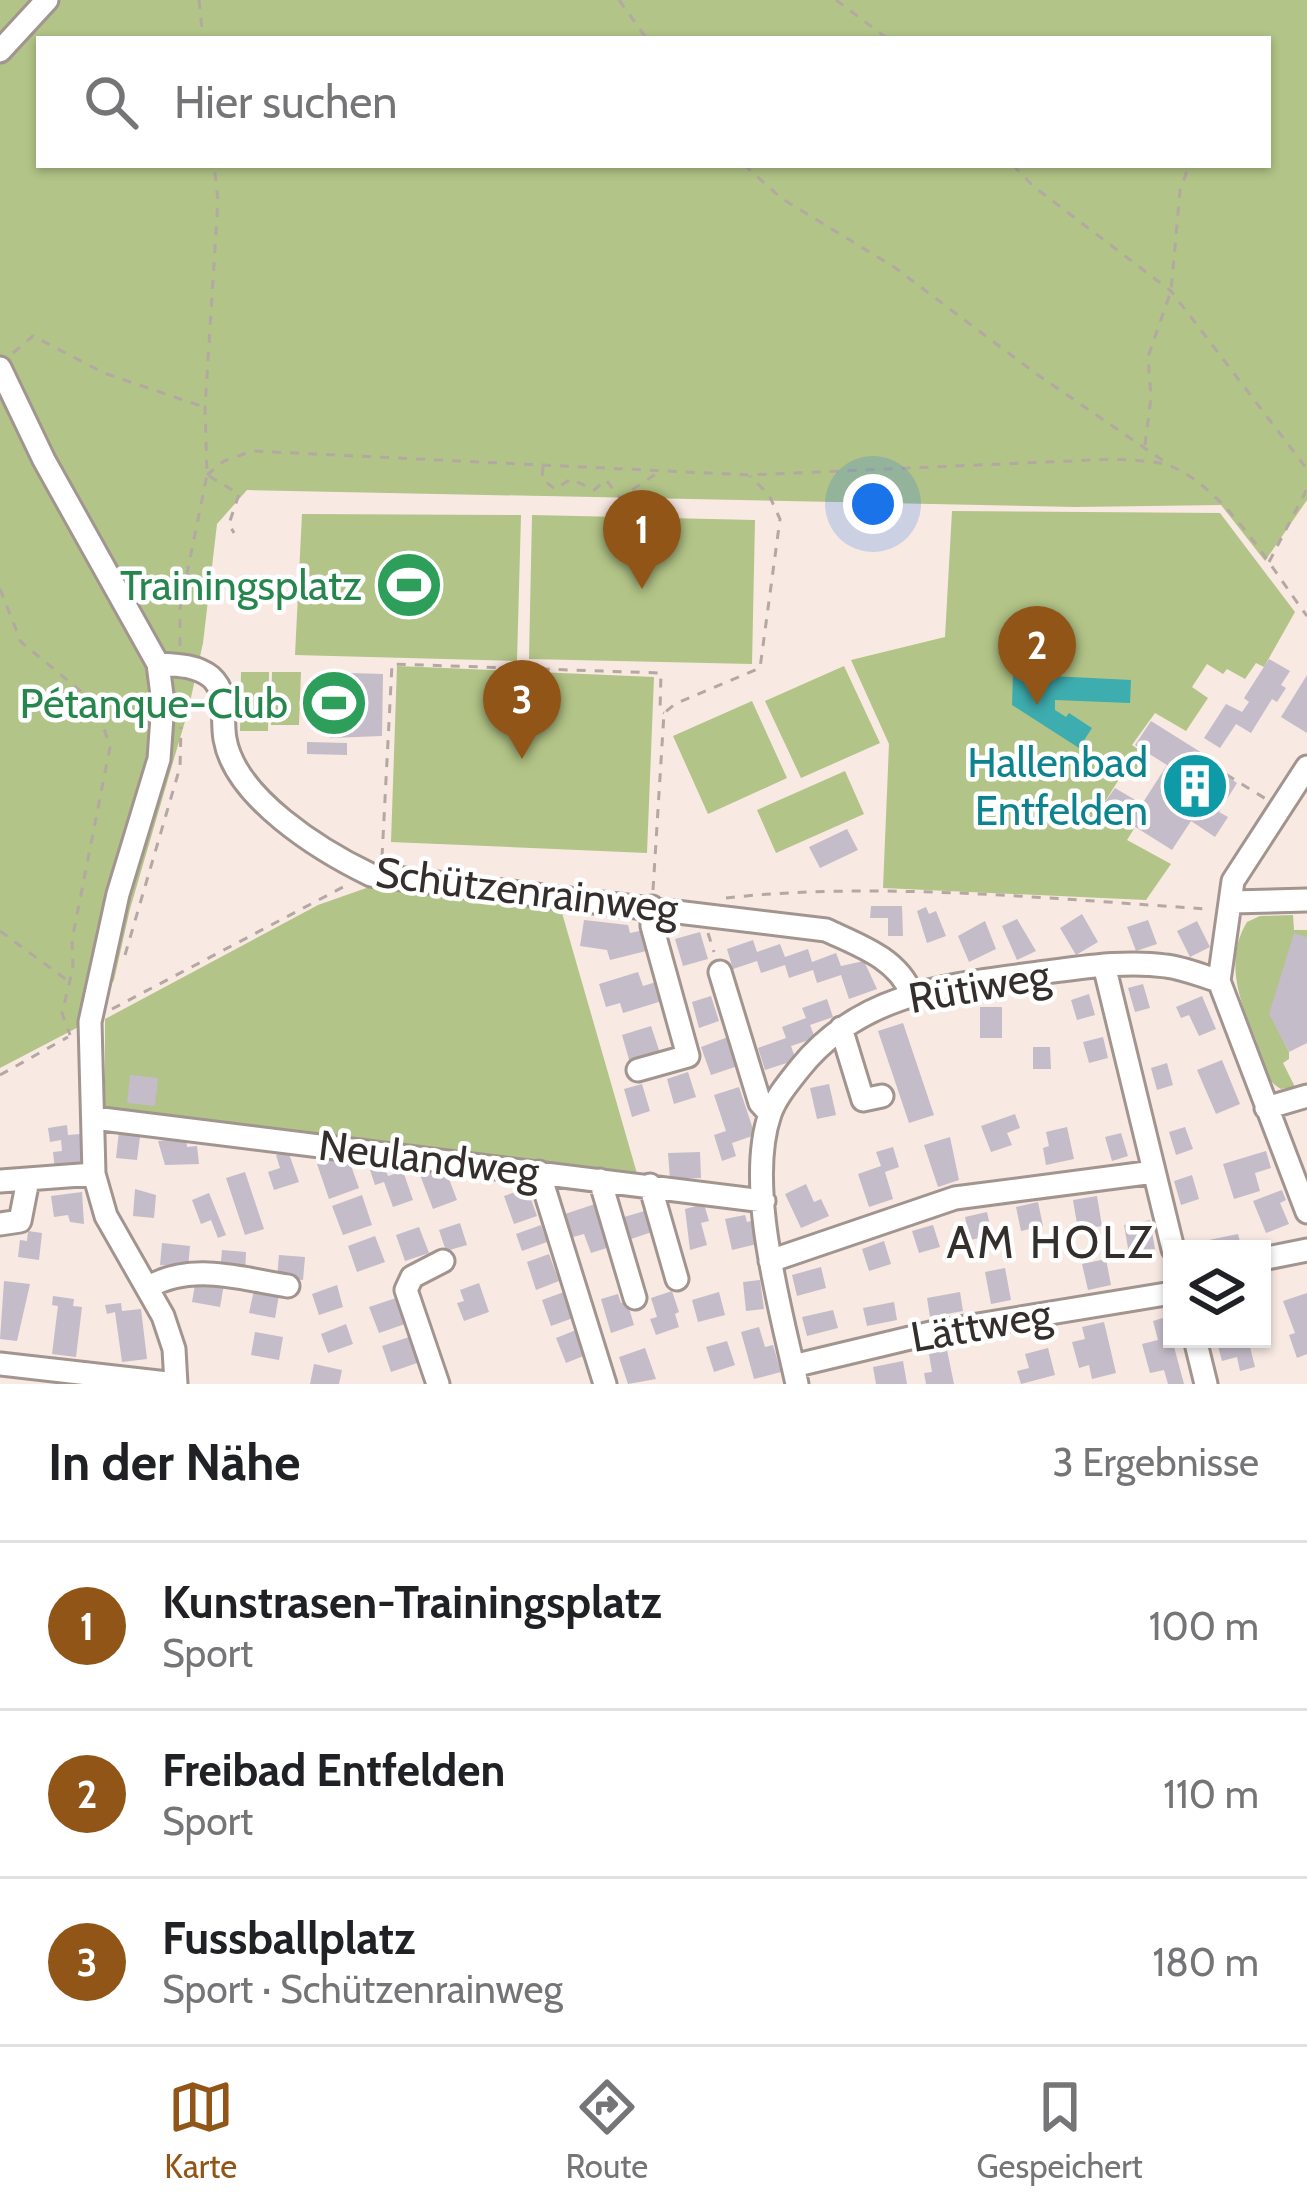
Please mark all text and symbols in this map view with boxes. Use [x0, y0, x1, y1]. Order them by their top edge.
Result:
search box [36, 36, 1271, 168]
icon: search [78, 69, 144, 135]
text: Hier suchen [174, 75, 398, 129]
your location [843, 474, 903, 534]
pin: 1 [603, 490, 681, 589]
sports icon: Trainingsplatz [374, 550, 444, 620]
place label: Trainingsplatz [120, 559, 362, 611]
pin: 2 [998, 606, 1076, 705]
pin: 3 [483, 660, 561, 759]
sports icon: Pétanque-Club [299, 668, 369, 738]
place label: Pétanque-Club [19, 677, 288, 729]
place label: Hallenbad Entfelden [967, 736, 1148, 836]
building icon: Hallenbad Entfelden [1160, 751, 1230, 821]
street label: Schützenrainweg [373, 846, 682, 935]
street label: Rütiweg [904, 948, 1055, 1024]
street label: Neulandweg [316, 1119, 543, 1197]
district label: AM HOLZ [946, 1215, 1156, 1269]
map controls [1163, 1240, 1271, 1348]
button: layers [1163, 1240, 1271, 1348]
street label: Lättweg [907, 1287, 1056, 1363]
text: In der Nähe [48, 1431, 301, 1493]
text: 3 Ergebnisse [1052, 1438, 1259, 1486]
text: Kunstrasen-Trainingsplatz [162, 1575, 662, 1629]
text: 1 [80, 1602, 94, 1650]
text: 100 m [1149, 1602, 1259, 1650]
text: Sport [162, 1629, 253, 1677]
text: Freibad Entfelden [162, 1743, 505, 1797]
text: 2 [77, 1770, 97, 1818]
text: 110 m [1163, 1770, 1259, 1818]
text: Sport [162, 1797, 253, 1845]
text: Fussballplatz [162, 1911, 415, 1965]
text: 3 [76, 1938, 98, 1986]
text: 180 m [1152, 1938, 1259, 1986]
text: Sport · Schützenrainweg [162, 1965, 563, 2013]
tab: Karte [164, 2074, 237, 2186]
tab: Route [566, 2074, 648, 2186]
tab: Gespeichert [977, 2074, 1143, 2186]

